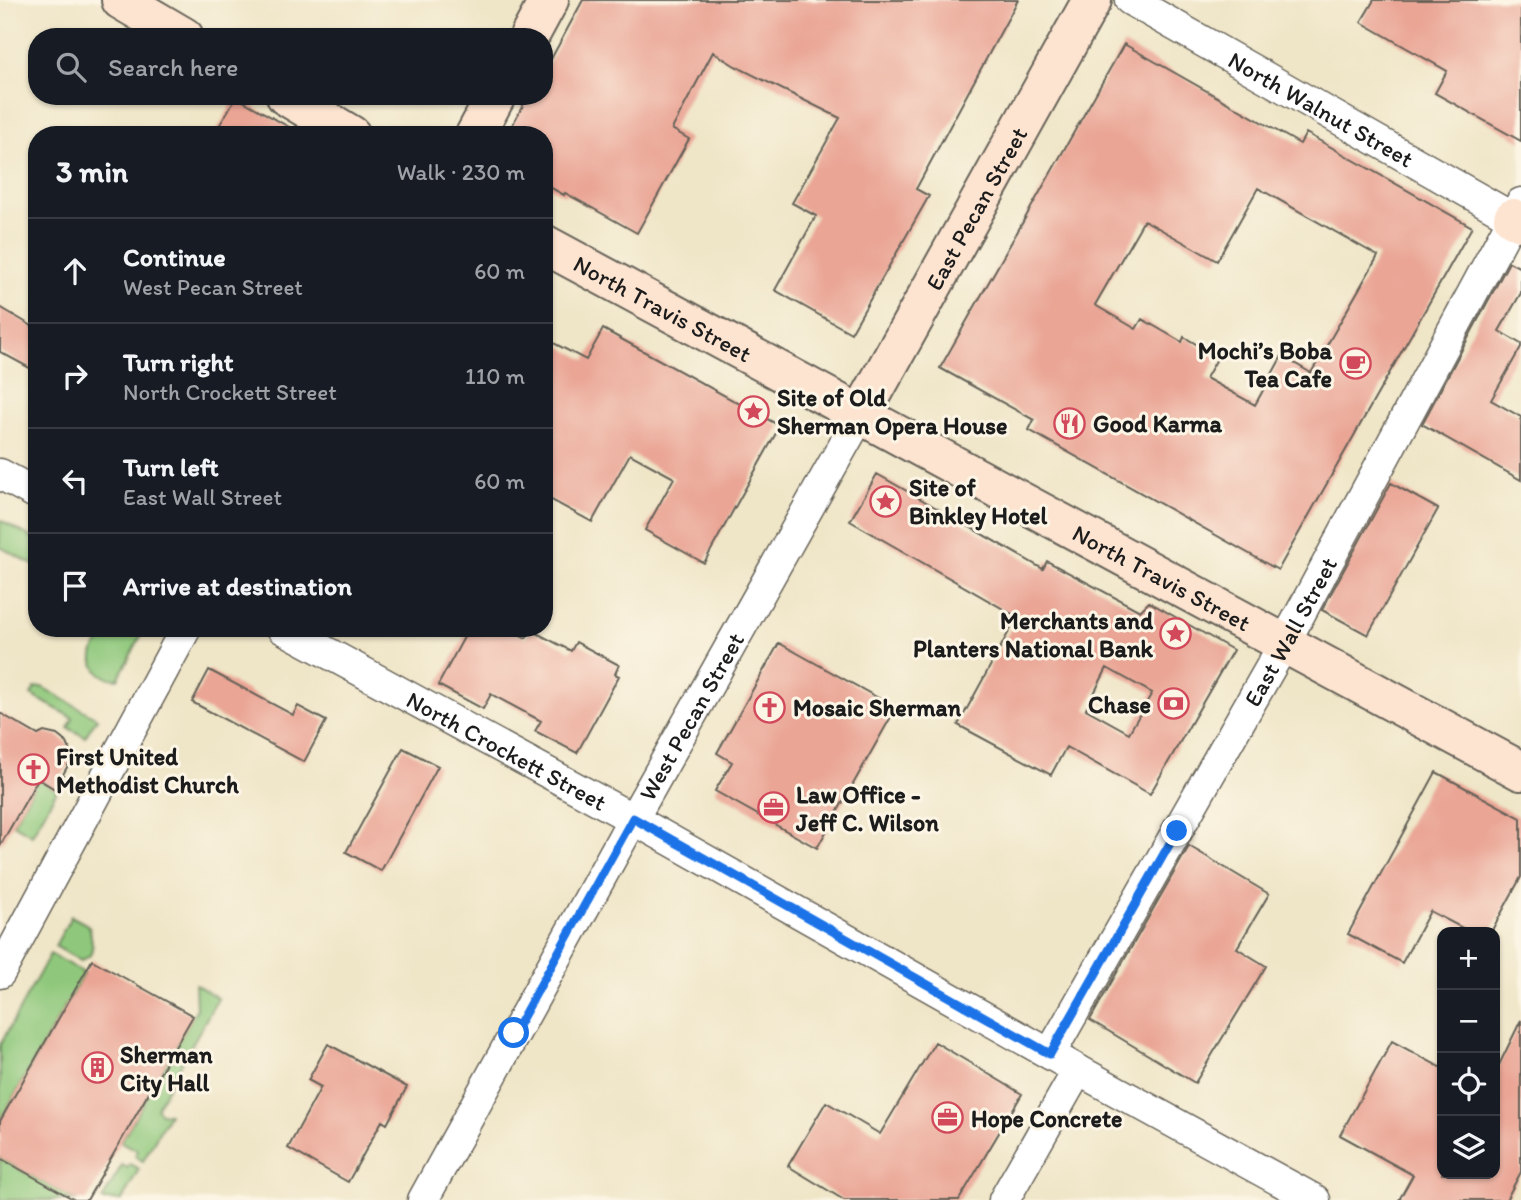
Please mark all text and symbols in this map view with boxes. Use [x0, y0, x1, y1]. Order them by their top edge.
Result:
search box [28, 28, 553, 105]
street label: North Walnut Street [1223, 45, 1419, 173]
icon: search [52, 48, 90, 86]
text: Search here [108, 51, 238, 83]
street label: East Pecan Street [919, 121, 1033, 295]
text: 3 min [56, 153, 128, 190]
text: Walk · 230 m [397, 158, 525, 186]
text: Continue [123, 241, 226, 273]
street label: North Travis Street [569, 248, 757, 368]
icon: ahead [56, 252, 94, 290]
text: 60 m [474, 257, 525, 285]
text: West Pecan Street [123, 273, 303, 301]
place label: Mochi’s Boba Tea Cafe [1198, 336, 1332, 393]
text: Turn right [123, 346, 234, 378]
cafe icon: Mochi’s Boba Tea Cafe [1338, 347, 1372, 381]
icon: right [56, 357, 94, 395]
text: 110 m [465, 362, 525, 390]
text: North Crockett Street [123, 378, 337, 406]
place label: Site of Old Sherman Opera House [777, 383, 1007, 441]
place icon: Site of Old Sherman Opera House [737, 394, 771, 428]
restaurant icon: Good Karma [1053, 406, 1087, 440]
place label: Good Karma [1093, 409, 1222, 438]
text: Turn left [123, 451, 219, 483]
icon: left [56, 462, 94, 500]
text: 60 m [474, 467, 525, 495]
place label: Site of Binkley Hotel [909, 473, 1048, 531]
text: East Wall Street [123, 483, 282, 511]
place icon: Site of Binkley Hotel [869, 484, 903, 518]
street label: North Travis Street [1068, 518, 1256, 637]
street label: East Wall Street [1237, 552, 1343, 711]
icon: arrive [56, 567, 94, 605]
text: Arrive at destination [123, 570, 352, 602]
place label: Merchants and Planters National Bank [913, 606, 1154, 663]
place icon: Merchants and Planters National Bank [1159, 617, 1193, 651]
street label: West Pecan Street [632, 627, 750, 805]
street label: North Crockett Street [402, 684, 612, 816]
bank icon: Chase [1157, 687, 1191, 721]
church icon: Mosaic Sherman [753, 690, 787, 724]
place label: Chase [1088, 690, 1151, 719]
place label: Mosaic Sherman [793, 693, 961, 722]
place label: First United Methodist Church [56, 742, 239, 799]
church icon: First United Methodist Church [16, 753, 50, 787]
place label: Law Office - Jeff C. Wilson [795, 780, 939, 837]
office icon: Law Office - Jeff C. Wilson [756, 791, 790, 825]
route end [1161, 815, 1192, 846]
map controls [1437, 927, 1500, 1179]
button: + [1437, 927, 1500, 990]
button: − [1437, 990, 1500, 1053]
route start [498, 1017, 529, 1048]
place label: Sherman City Hall [120, 1040, 213, 1098]
building icon: Sherman City Hall [80, 1051, 114, 1085]
button: locate [1437, 1053, 1500, 1116]
office icon: Hope Concrete [931, 1101, 965, 1135]
place label: Hope Concrete [971, 1104, 1122, 1134]
button: layers [1437, 1116, 1500, 1179]

